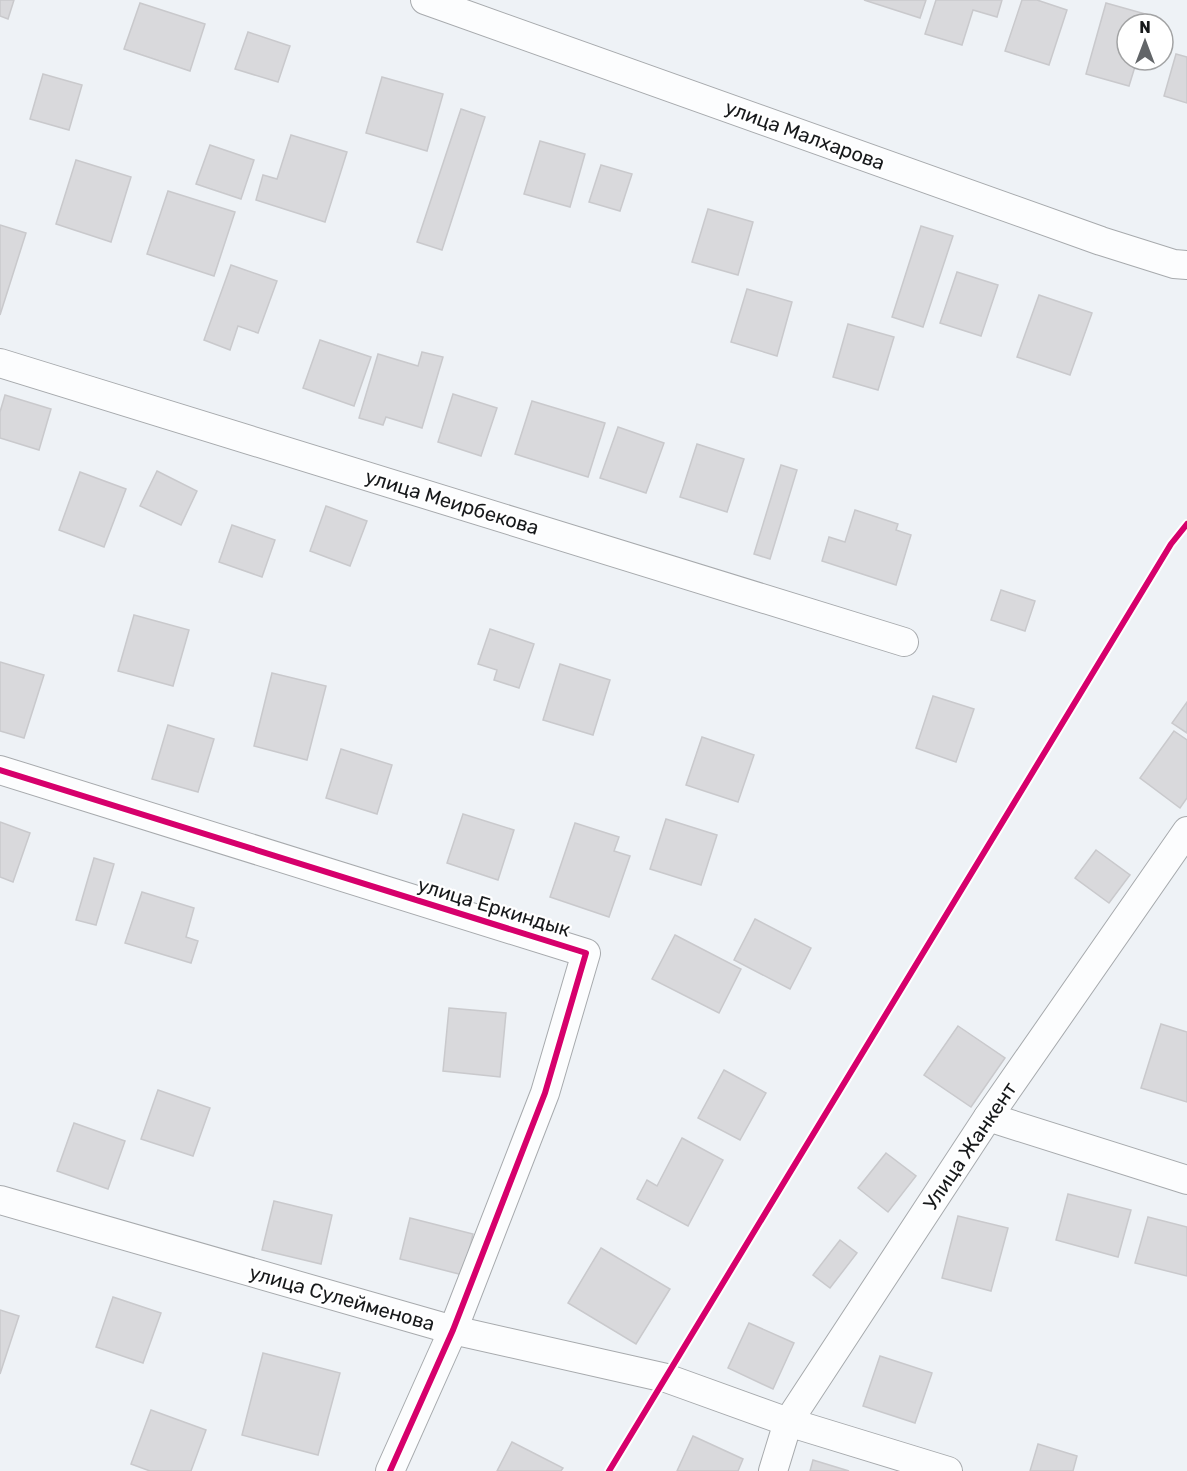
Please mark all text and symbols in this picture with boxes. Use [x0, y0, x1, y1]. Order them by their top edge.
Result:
north arrow [1115, 12, 1175, 72]
text: N [1139, 18, 1151, 37]
street label: улица Малхарова [722, 95, 888, 175]
street label: улица Меирбекова [362, 464, 542, 540]
street label: улица Еркиндык [415, 872, 574, 942]
street label: Улица Жанкент [918, 1077, 1022, 1215]
street label: улица Сулейменова [246, 1260, 438, 1336]

